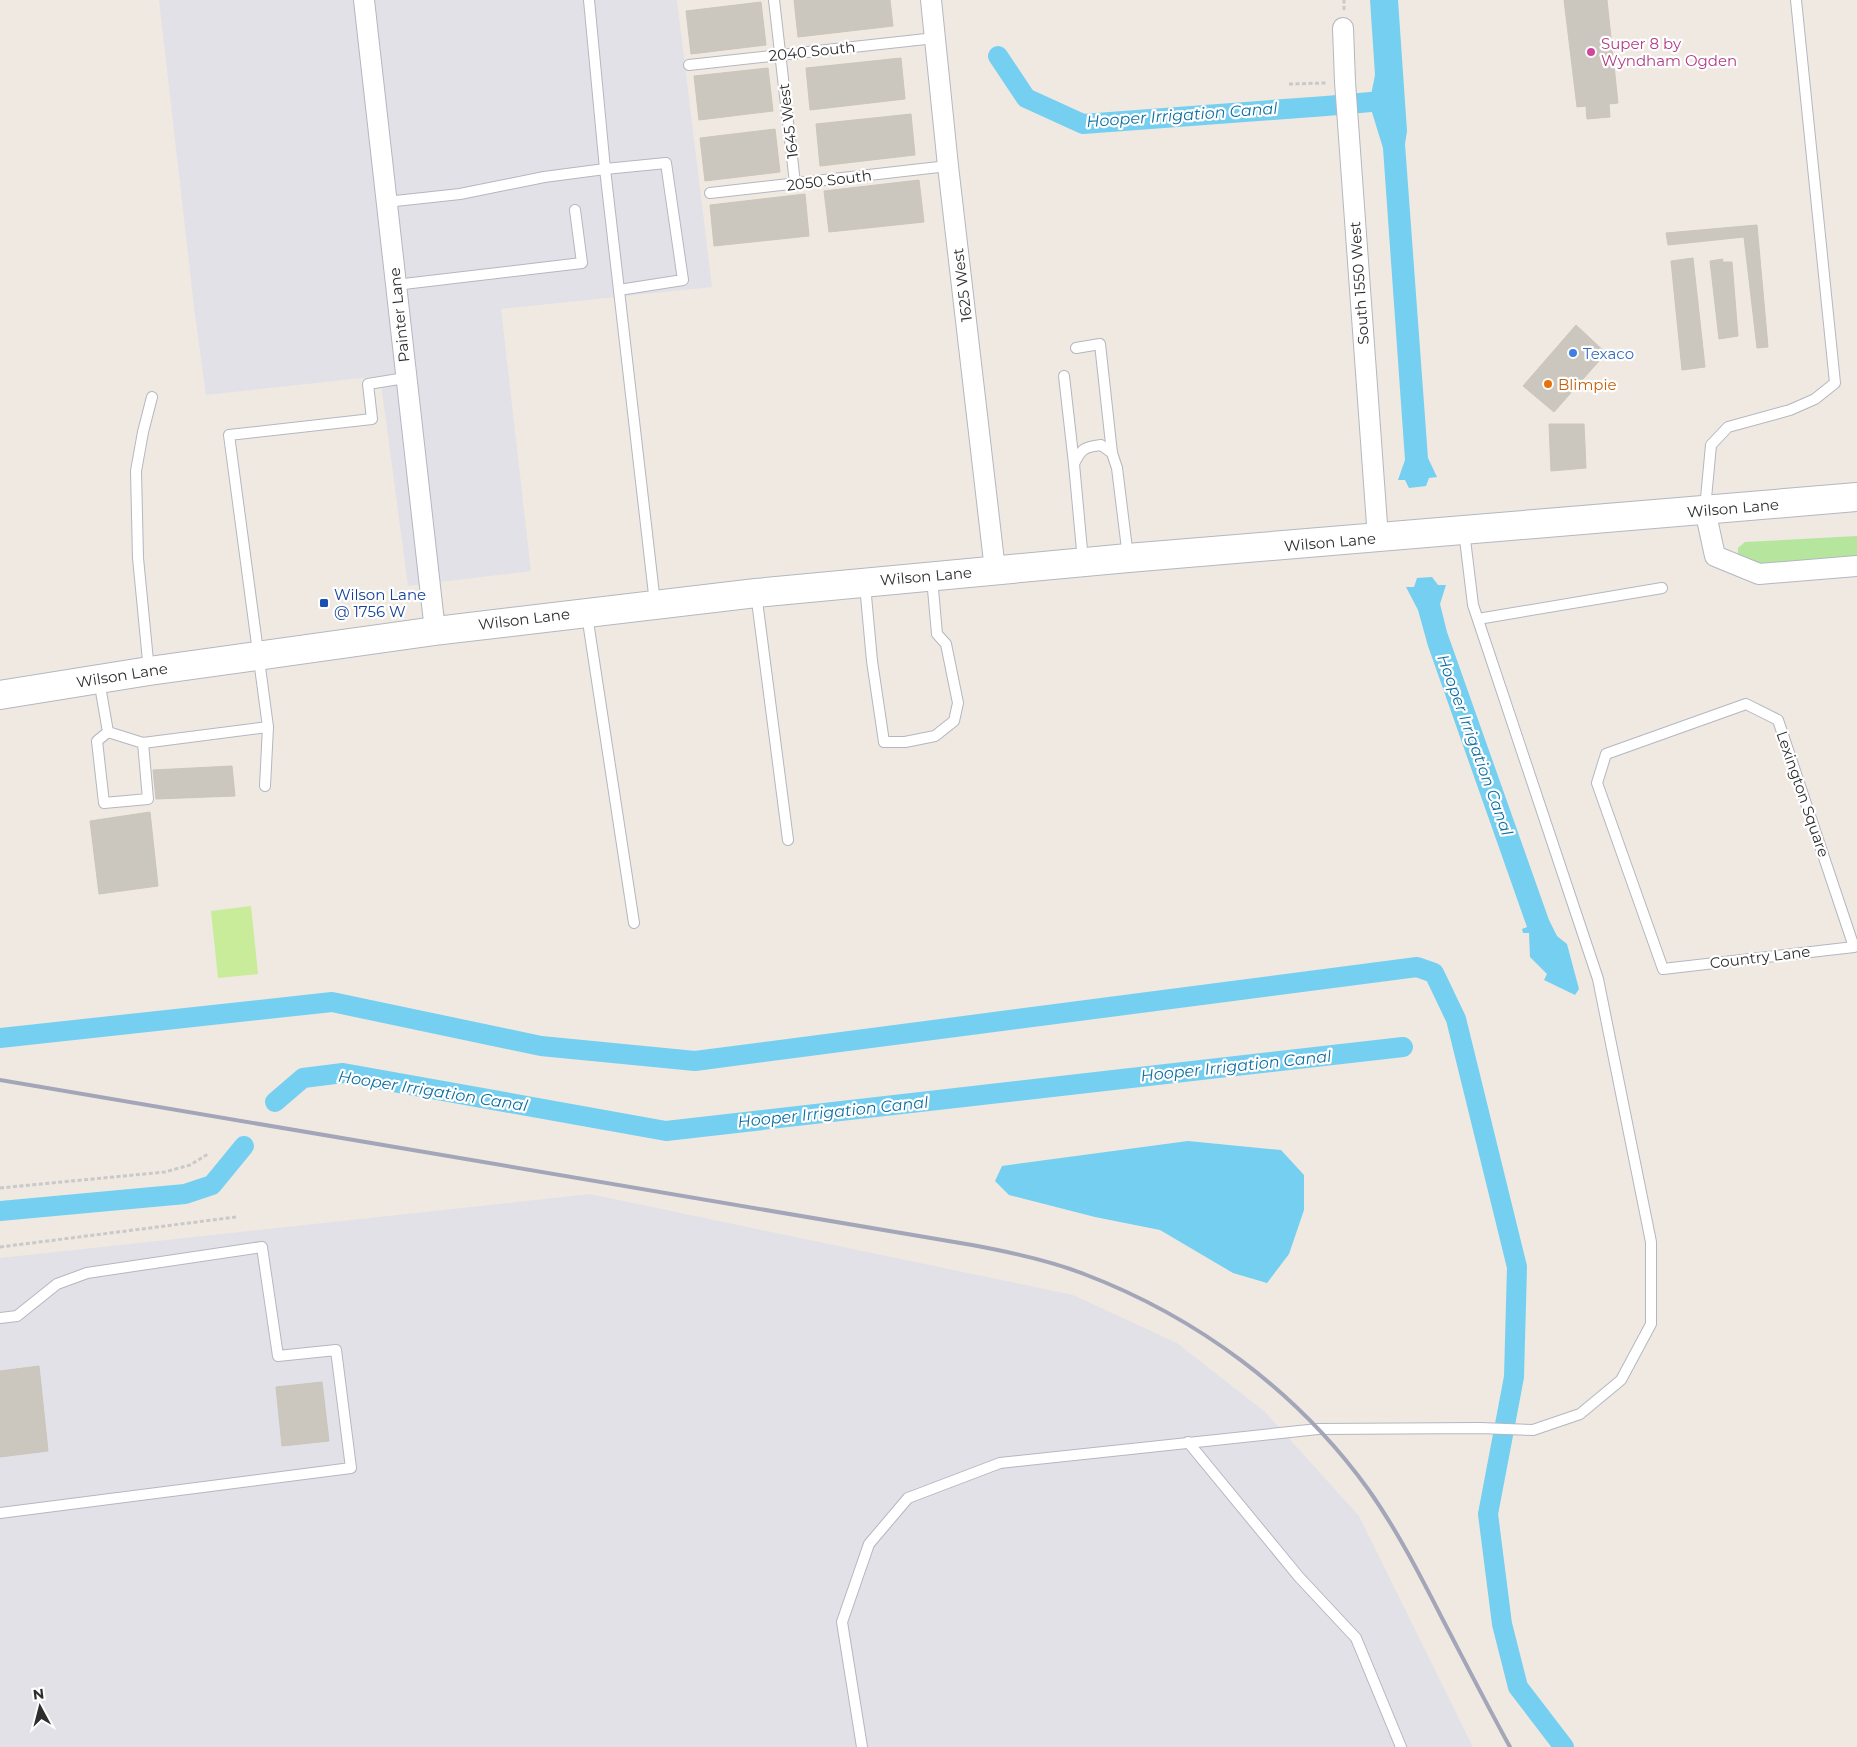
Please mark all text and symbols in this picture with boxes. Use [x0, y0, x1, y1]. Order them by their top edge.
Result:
place label: Super 8 by Wyndham Ogden [1601, 34, 1737, 70]
street label: 2040 South [768, 37, 856, 65]
marker: Super 8 by Wyndham Ogden [1585, 46, 1597, 58]
street label: 1645 West [774, 83, 802, 159]
water label: Hooper Irrigation Canal [1086, 99, 1279, 131]
street label: 2050 South [785, 165, 873, 195]
street label: South 1550 West [1345, 221, 1373, 345]
street label: 1625 West [948, 247, 976, 323]
street label: Painter Lane [385, 267, 413, 363]
place label: Texaco [1583, 344, 1634, 363]
marker: Texaco [1567, 347, 1579, 359]
place label: Blimpie [1558, 375, 1617, 394]
marker: Blimpie [1542, 378, 1554, 390]
street label: Wilson Lane [1686, 495, 1780, 521]
street label: Wilson Lane [1283, 529, 1377, 555]
street label: Wilson Lane [879, 563, 973, 589]
place label: Wilson Lane @ 1756 W [334, 585, 426, 621]
marker: Wilson Lane @ 1756 W [318, 597, 330, 609]
street label: Wilson Lane [477, 604, 571, 634]
water label: Hooper Irrigation Canal [1433, 652, 1517, 839]
street label: Wilson Lane [75, 658, 169, 692]
street label: Lexington Square [1772, 728, 1834, 860]
street label: Country Lane [1709, 941, 1811, 973]
water label: Hooper Irrigation Canal [1140, 1046, 1333, 1085]
water label: Hooper Irrigation Canal [337, 1067, 530, 1115]
water label: Hooper Irrigation Canal [737, 1092, 930, 1131]
north arrow [15, 1682, 65, 1732]
text: N [32, 1684, 45, 1704]

